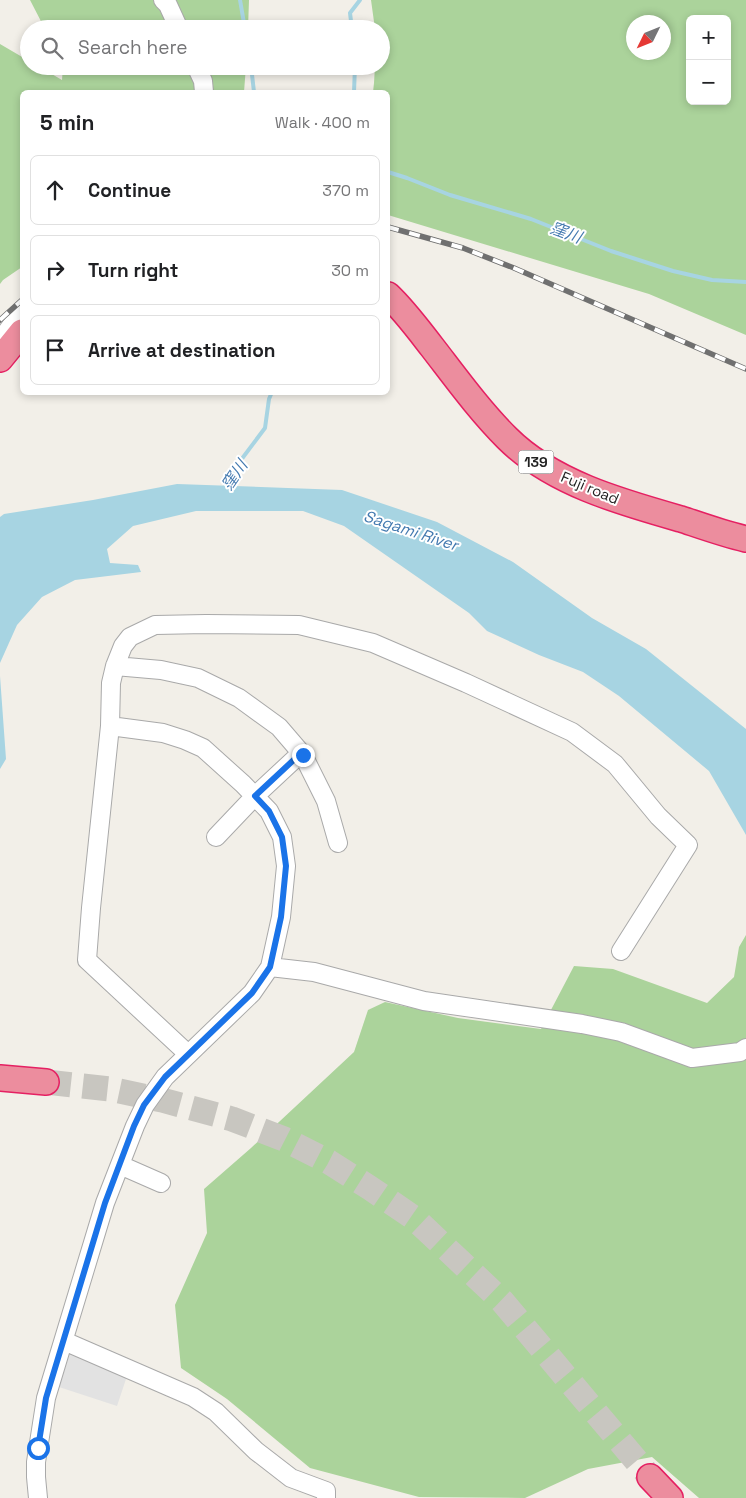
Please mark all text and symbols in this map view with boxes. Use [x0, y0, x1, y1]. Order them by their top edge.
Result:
north arrow [626, 15, 671, 60]
map controls [686, 15, 731, 105]
button: + [686, 15, 731, 60]
search box [20, 20, 390, 75]
icon: search [38, 34, 66, 62]
text: Search here [78, 35, 188, 60]
button: − [686, 60, 731, 105]
text: 5 min [40, 109, 94, 136]
text: Walk · 400 m [275, 112, 370, 133]
icon: ahead [41, 176, 69, 204]
text: Continue [88, 178, 171, 203]
text: 370 m [322, 180, 369, 201]
water label: 窪川 [547, 217, 586, 248]
icon: right [41, 256, 69, 284]
text: Turn right [88, 258, 178, 283]
text: 30 m [331, 260, 369, 281]
icon: arrive [41, 336, 69, 364]
text: Arrive at destination [88, 338, 276, 363]
road number: 139 [518, 451, 554, 474]
water label: 窪川 [217, 454, 253, 494]
street label: Fuji road [558, 467, 622, 508]
water label: Sagami River [361, 505, 463, 556]
route end [292, 744, 315, 767]
route start [27, 1437, 50, 1460]

